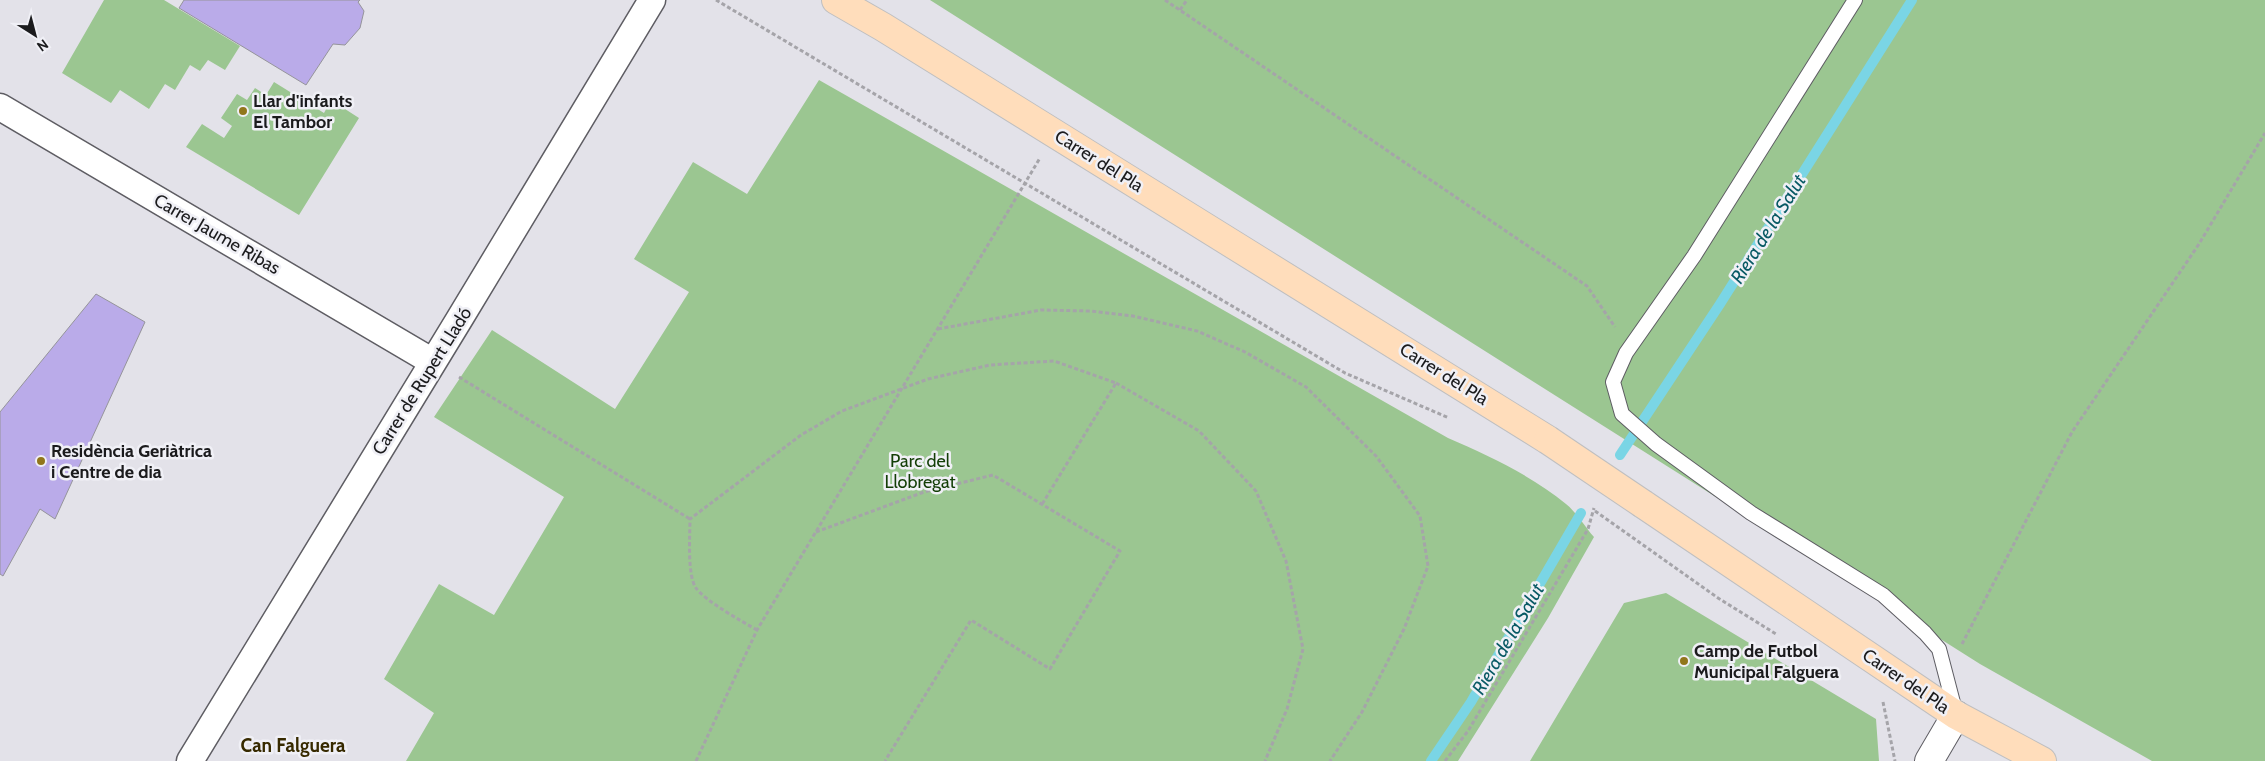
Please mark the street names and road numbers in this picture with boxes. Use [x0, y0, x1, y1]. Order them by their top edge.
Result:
street label: Carrer del Pla [1051, 125, 1148, 197]
street label: Carrer Jaume Ribas [150, 189, 284, 279]
street label: Carrer de Rupert Lladó [368, 303, 476, 459]
street label: Carrer del Pla [1396, 338, 1493, 410]
street label: Carrer del Pla [1858, 644, 1954, 718]

